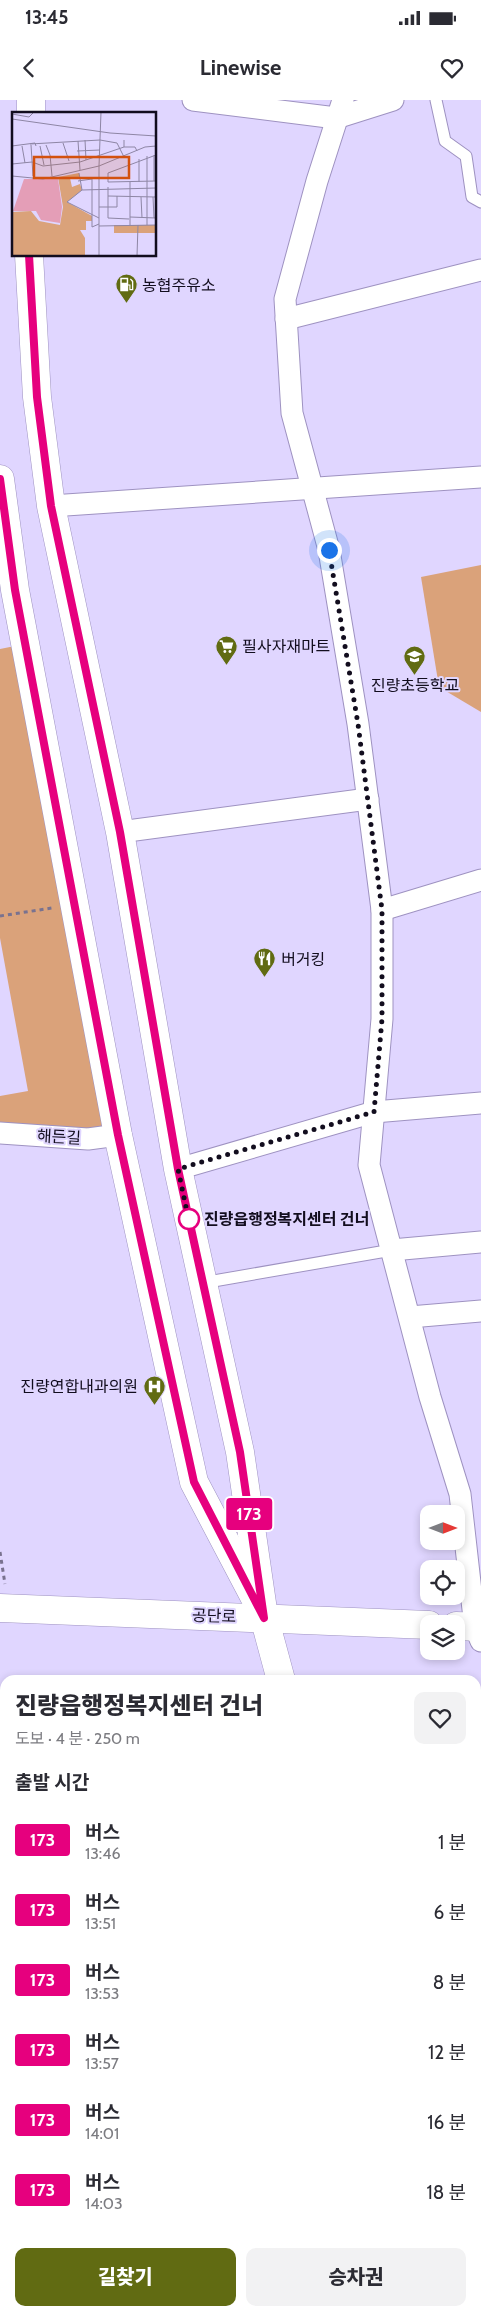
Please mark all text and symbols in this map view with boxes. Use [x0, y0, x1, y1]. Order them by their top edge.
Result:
text: 13:45 [25, 6, 68, 29]
icon: back [15, 54, 43, 82]
text: Linewise [200, 54, 281, 81]
icon: heart [438, 54, 466, 82]
inset map [12, 112, 156, 256]
fuel station icon: 농협주유소 [114, 273, 138, 304]
place label: 농협주유소 [142, 276, 216, 295]
your location [317, 538, 342, 563]
supermarket icon: 필사자재마트 [214, 634, 238, 665]
place label: 필사자재마트 [242, 637, 330, 656]
school or university icon: 진량초등학교 [403, 644, 427, 675]
place label: 진량초등학교 [371, 676, 459, 695]
restaurant icon: 버거킹 [253, 947, 277, 978]
place label: 버거킹 [281, 950, 325, 969]
street label: 해든길 [36, 1126, 82, 1148]
marker: 진량읍행정복지센터 건너 [178, 1208, 200, 1230]
place label: 진량읍행정복지센터 건너 [204, 1210, 370, 1229]
hospital icon: 진량연합내과의원 [142, 1374, 166, 1405]
place label: 진량연합내과의원 [20, 1377, 138, 1396]
line badge: 173 [220, 1498, 278, 1530]
text: 173 [236, 1503, 262, 1525]
north arrow [420, 1505, 465, 1550]
map controls [420, 1505, 465, 1660]
button: locate [420, 1560, 465, 1605]
street label: 공단로 [192, 1606, 237, 1626]
button: layers [420, 1615, 465, 1660]
text: 진량읍행정복지센터 건너 [15, 1691, 263, 1720]
button: heart [414, 1692, 466, 1744]
text: 도보 · 4 분 · 250 m [15, 1729, 140, 1748]
text: 출발 시간 [15, 1771, 89, 1794]
text: 버스 [85, 1821, 120, 1844]
text: 173 [30, 1829, 55, 1851]
text: 1 분 [438, 1831, 466, 1854]
text: 13:46 [85, 1844, 121, 1863]
text: 버스 [85, 1891, 120, 1914]
text: 173 [30, 1899, 55, 1921]
text: 6 분 [433, 1901, 466, 1924]
text: 13:51 [85, 1914, 116, 1933]
text: 버스 [85, 1961, 120, 1984]
text: 173 [30, 1969, 55, 1991]
text: 8 분 [433, 1971, 466, 1994]
text: 13:53 [85, 1984, 120, 2003]
text: 버스 [85, 2031, 120, 2054]
text: 173 [30, 2039, 55, 2061]
text: 12 분 [428, 2041, 466, 2064]
text: 13:57 [85, 2054, 119, 2073]
text: 버스 [85, 2101, 120, 2124]
text: 173 [30, 2109, 55, 2131]
text: 16 분 [427, 2111, 466, 2134]
text: 14:01 [85, 2124, 119, 2143]
text: 버스 [85, 2171, 120, 2194]
text: 173 [30, 2179, 55, 2201]
text: 18 분 [427, 2181, 466, 2204]
text: 14:03 [85, 2194, 123, 2213]
button: 길찾기 [15, 2248, 236, 2306]
button: 승차권 [246, 2248, 466, 2306]

